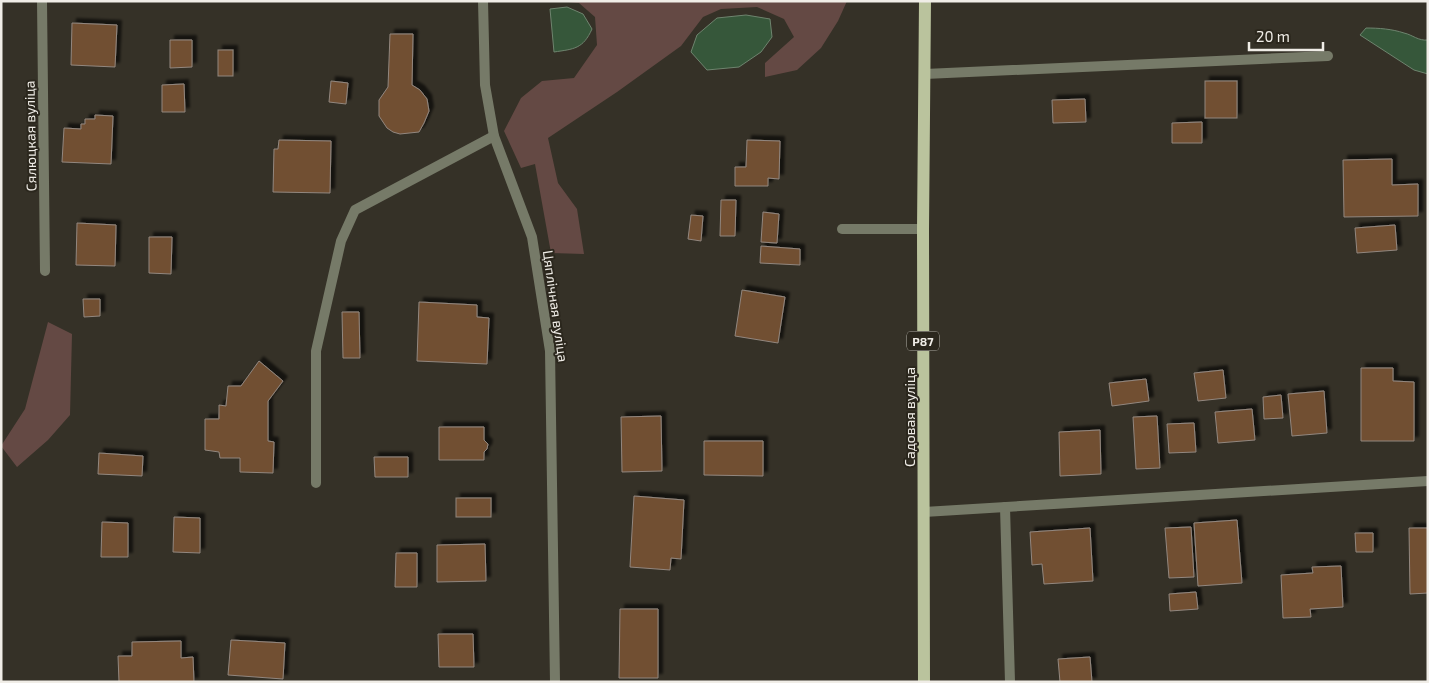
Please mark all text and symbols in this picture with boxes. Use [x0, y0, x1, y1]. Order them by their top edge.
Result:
scale bar [1249, 20, 1323, 52]
text: 20 m [1256, 27, 1290, 45]
street label: Сялюцкая вуліца [21, 80, 39, 192]
street label: Цяплічная вуліца [540, 249, 572, 363]
road number: Р87 [907, 332, 939, 351]
street label: Садовая вуліца [901, 367, 918, 467]

